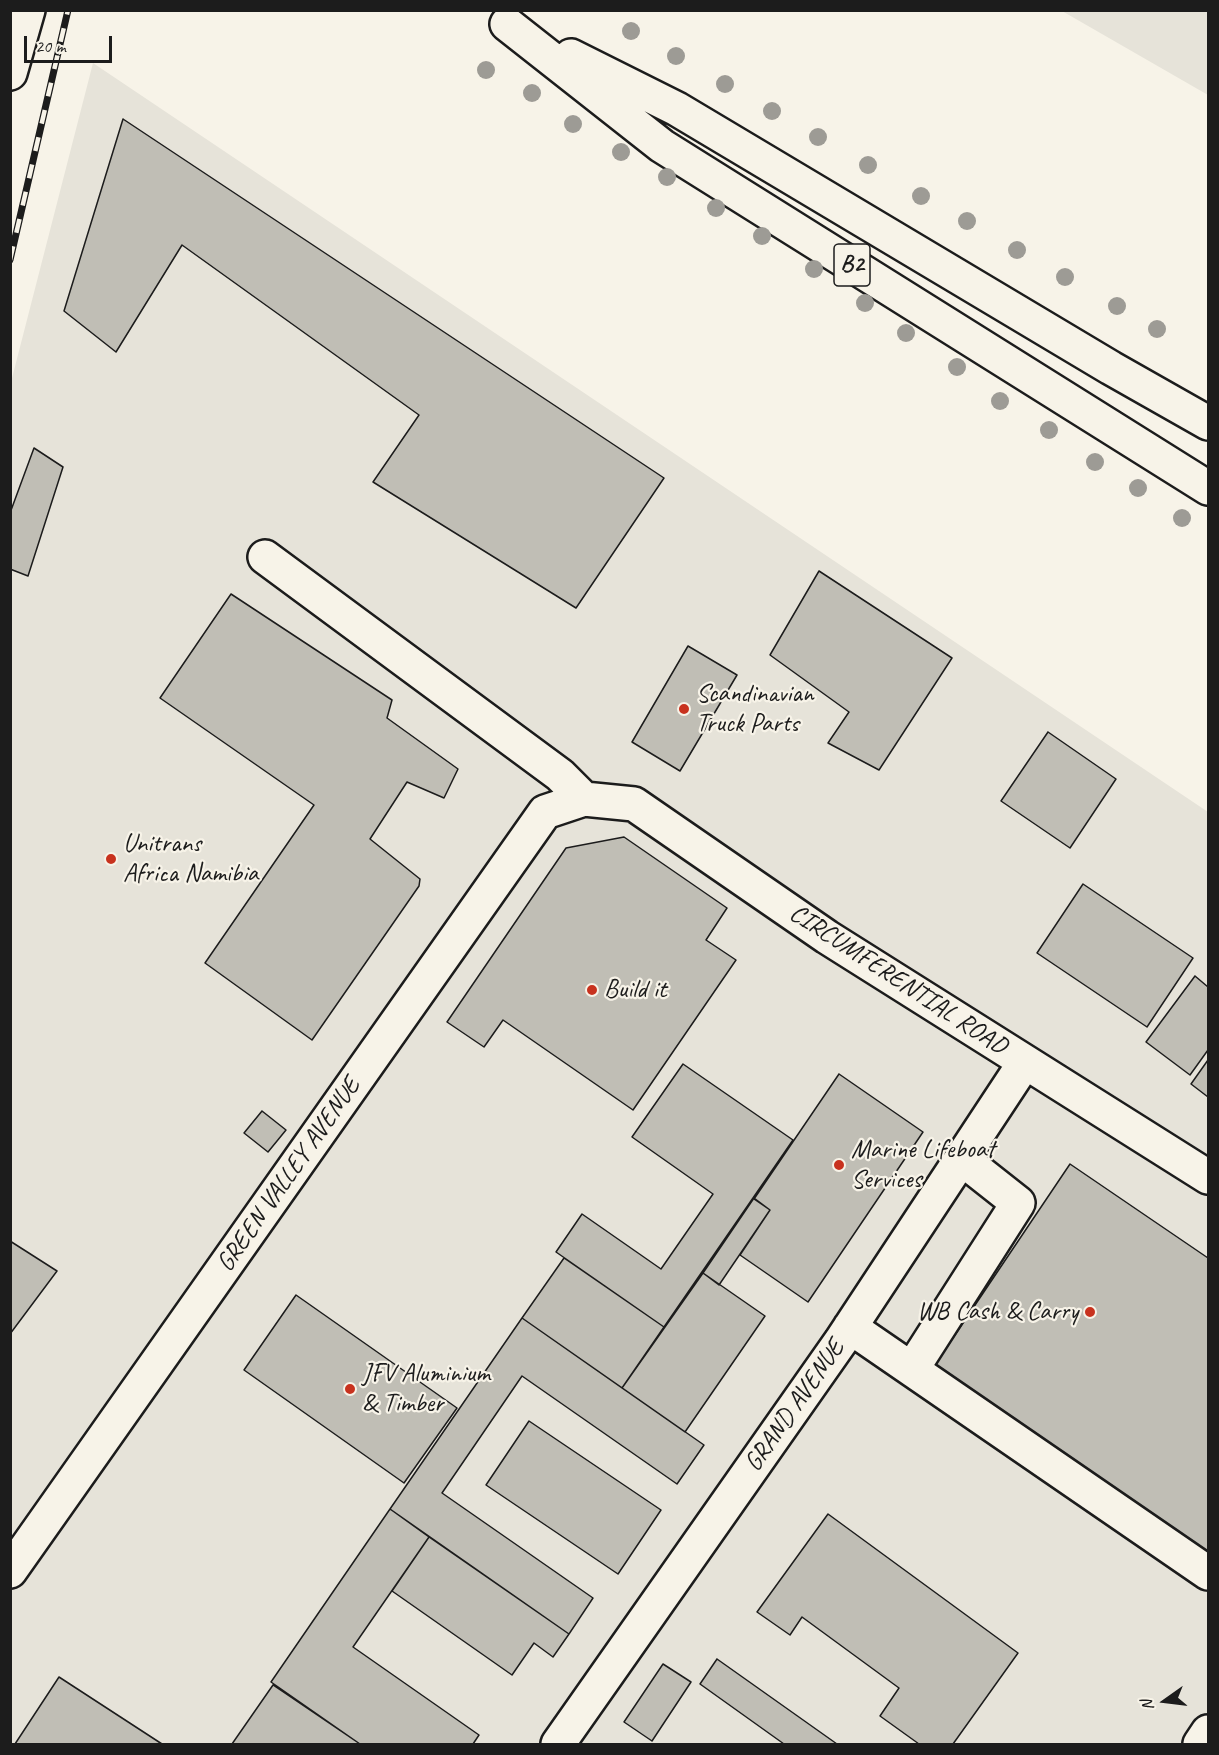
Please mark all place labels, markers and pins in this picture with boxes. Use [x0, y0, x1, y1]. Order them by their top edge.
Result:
place label: Scandinavian Truck Parts [696, 678, 813, 740]
marker: Scandinavian Truck Parts [677, 702, 691, 716]
place label: Unitrans Africa Namibia [123, 828, 258, 890]
marker: Unitrans Africa Namibia [104, 852, 118, 866]
place label: Build it [604, 974, 666, 1006]
marker: Build it [585, 983, 599, 997]
place label: Marine Lifeboat Services [851, 1134, 995, 1196]
marker: Marine Lifeboat Services [832, 1158, 846, 1172]
place label: WB Cash & Carry [917, 1296, 1078, 1328]
marker: WB Cash & Carry [1083, 1305, 1097, 1319]
place label: JFV Aluminium & Timber [362, 1358, 490, 1420]
marker: JFV Aluminium & Timber [343, 1382, 357, 1396]

